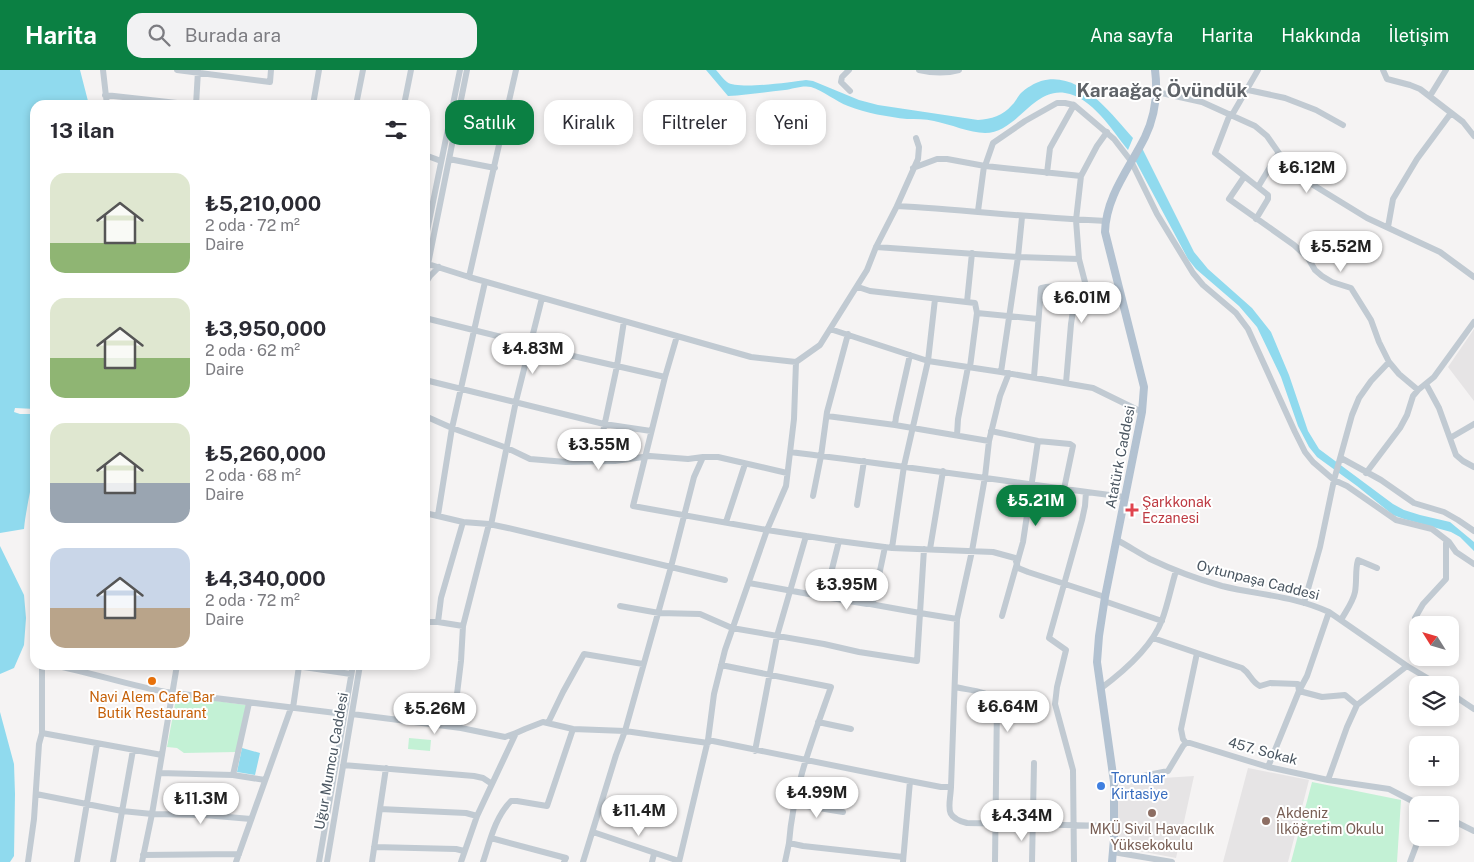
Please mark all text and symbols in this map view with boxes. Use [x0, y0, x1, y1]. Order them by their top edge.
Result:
search box [127, 13, 477, 58]
text: Harita [25, 21, 97, 49]
icon: search [145, 21, 173, 49]
text: Burada ara [185, 24, 281, 46]
text: Ana sayfa [1090, 25, 1173, 46]
text: Harita [1201, 25, 1253, 46]
text: Hakkında [1281, 25, 1361, 46]
text: İletişim [1389, 25, 1449, 46]
district label: Karaağaç Övündük [1076, 79, 1248, 101]
chip: Satılık [445, 100, 534, 145]
chip: Kiralık [544, 100, 633, 145]
chip: Filtreler [643, 100, 746, 145]
chip: Yeni [756, 100, 826, 145]
icon: filters [382, 116, 410, 144]
text: 13 ilan [50, 118, 114, 143]
pin: ₺6.12M [1266, 152, 1348, 194]
text: ₺6.12M [1278, 158, 1336, 177]
text: ₺5,210,000 [205, 191, 321, 216]
icon: home [90, 193, 150, 253]
text: 2 oda · 72 m² [205, 216, 300, 235]
pin: ₺5.52M [1300, 230, 1382, 273]
text: Daire [205, 235, 244, 254]
text: ₺5.52M [1310, 237, 1372, 256]
pin: ₺6.01M [1041, 282, 1123, 324]
text: ₺6.01M [1053, 288, 1111, 307]
text: ₺3,950,000 [205, 316, 326, 341]
icon: home [90, 318, 150, 378]
pin: ₺4.83M [492, 332, 574, 375]
text: ₺4.83M [502, 339, 564, 358]
text: 2 oda · 62 m² [205, 341, 300, 360]
text: Daire [205, 360, 244, 379]
street label: Atatürk Caddesi [1102, 404, 1138, 510]
pin: ₺3.55M [558, 428, 640, 471]
text: ₺3.55M [568, 435, 630, 454]
text: ₺5,260,000 [205, 441, 326, 466]
icon: home [90, 443, 150, 503]
text: 2 oda · 68 m² [205, 466, 301, 485]
pin: ₺5.21M [995, 484, 1077, 527]
text: Daire [205, 485, 244, 504]
text: ₺5.21M [1007, 491, 1065, 510]
place label: Şarkkonak Eczanesi [1142, 494, 1212, 526]
marker: Şarkkonak Eczanesi [1126, 504, 1138, 516]
street label: Oytunpaşa Caddesi [1195, 557, 1321, 603]
text: ₺4,340,000 [205, 566, 326, 591]
icon: home [90, 568, 150, 628]
pin: ₺3.95M [806, 568, 888, 611]
text: ₺3.95M [816, 575, 878, 594]
text: 2 oda · 72 m² [205, 591, 300, 610]
text: Daire [205, 610, 244, 629]
north arrow [1409, 616, 1459, 666]
map controls [1409, 616, 1459, 846]
marker: Navi Alem Cafe Bar Butik Restaurant [146, 675, 158, 687]
button: layers [1409, 676, 1459, 726]
place label: Navi Alem Cafe Bar Butik Restaurant [89, 689, 215, 721]
pin: ₺6.64M [967, 690, 1049, 733]
street label: Uğur Mumcu Caddesi [311, 691, 351, 831]
pin: ₺5.26M [394, 692, 476, 735]
text: ₺6.64M [977, 697, 1039, 716]
text: ₺5.26M [404, 699, 466, 718]
street label: 457. Sokak [1226, 734, 1300, 768]
button: + [1409, 736, 1459, 786]
place label: Torunlar Kirtasiye [1111, 770, 1168, 802]
pin: ₺4.99M [776, 776, 858, 819]
marker: Torunlar Kirtasiye [1095, 780, 1107, 792]
pin: ₺11.3M [160, 782, 242, 825]
text: ₺4.99M [786, 783, 848, 802]
text: ₺11.3M [174, 789, 228, 808]
pin: ₺11.4M [598, 794, 680, 837]
button: − [1409, 796, 1459, 846]
pin: ₺4.34M [981, 800, 1063, 842]
text: ₺11.4M [612, 801, 666, 820]
place label: Akdeniz İlköğretim Okulu [1276, 805, 1384, 837]
text: ₺4.34M [991, 806, 1053, 825]
marker: MKÜ Sivil Havacılık Yüksekokulu [1146, 807, 1158, 819]
marker: Akdeniz İlköğretim Okulu [1260, 815, 1272, 827]
place label: MKÜ Sivil Havacılık Yüksekokulu [1089, 819, 1215, 853]

